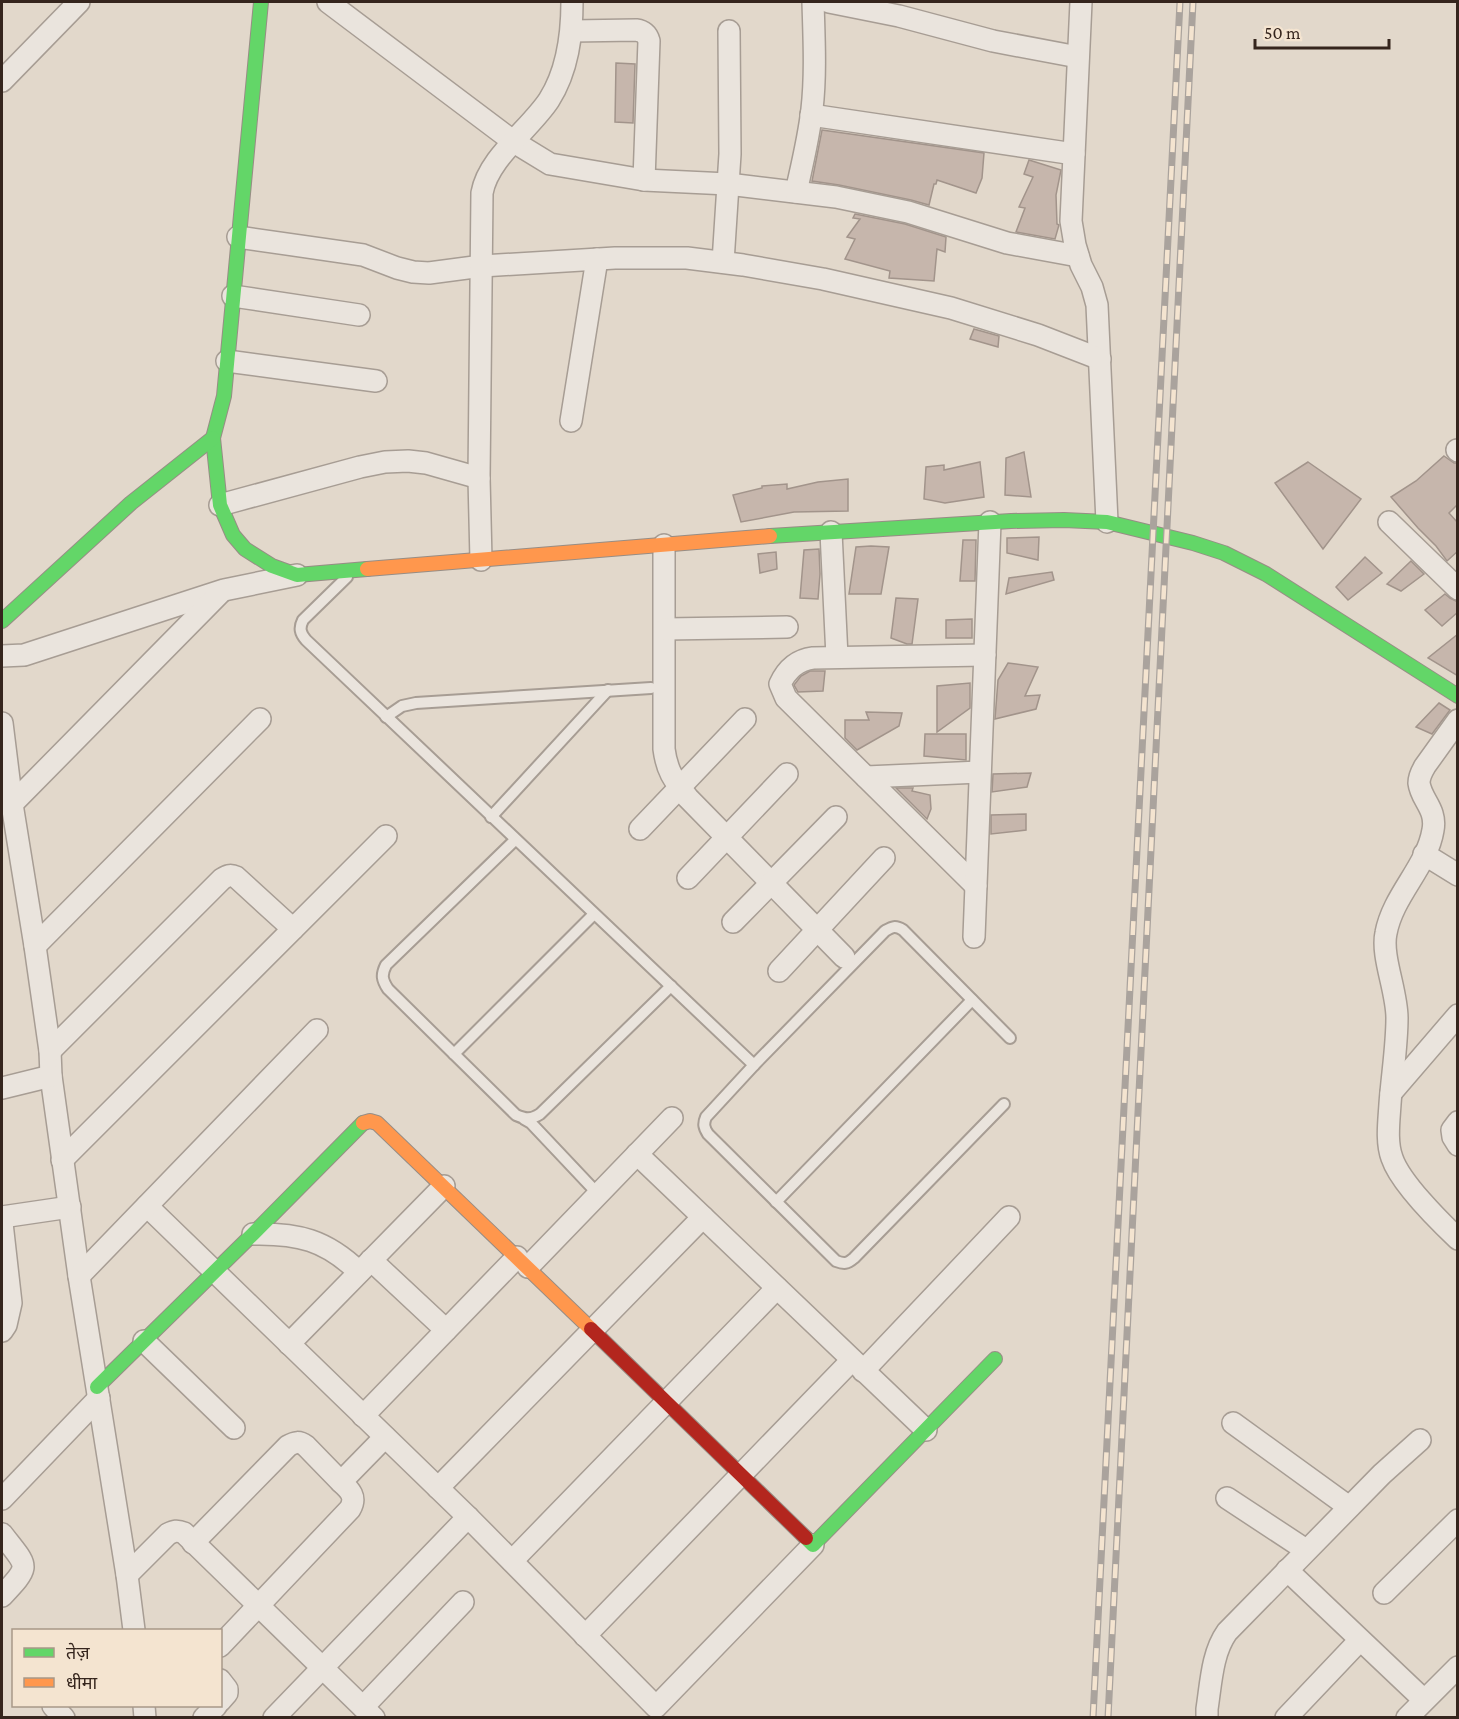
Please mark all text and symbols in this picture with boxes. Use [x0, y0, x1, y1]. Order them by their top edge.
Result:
scale bar [1255, 12, 1388, 50]
text: 50 m [1264, 23, 1301, 43]
legend [12, 1629, 222, 1707]
text: तेज़ [66, 1642, 90, 1663]
text: धीमा [66, 1673, 97, 1693]

